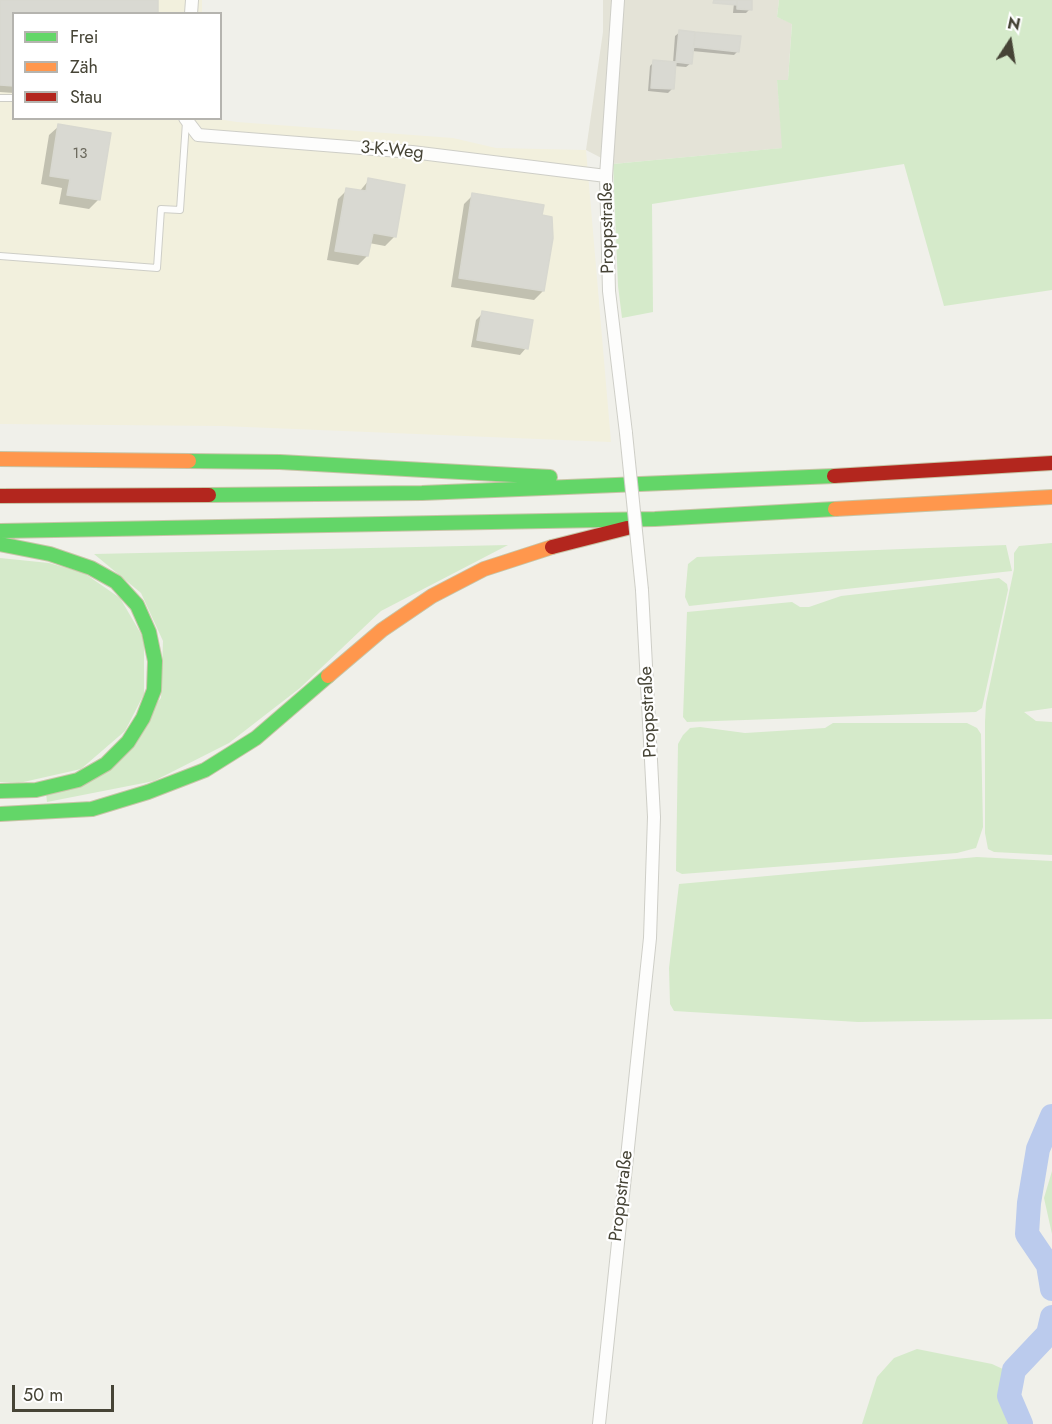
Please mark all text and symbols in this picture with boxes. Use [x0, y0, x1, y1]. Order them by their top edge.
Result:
text: N [1005, 11, 1022, 36]
legend [12, 12, 222, 120]
north arrow [980, 12, 1040, 72]
text: Frei [70, 24, 99, 50]
text: Zäh [70, 54, 98, 80]
text: Stau [70, 84, 102, 110]
street label: 3-K-Weg [359, 137, 425, 165]
house number: 13 [73, 145, 87, 163]
street label: Proppstraße [596, 182, 620, 274]
street label: Proppstraße [636, 666, 662, 758]
street label: Proppstraße [606, 1149, 638, 1243]
scale bar [15, 1373, 117, 1411]
text: 50 m [23, 1382, 63, 1408]

